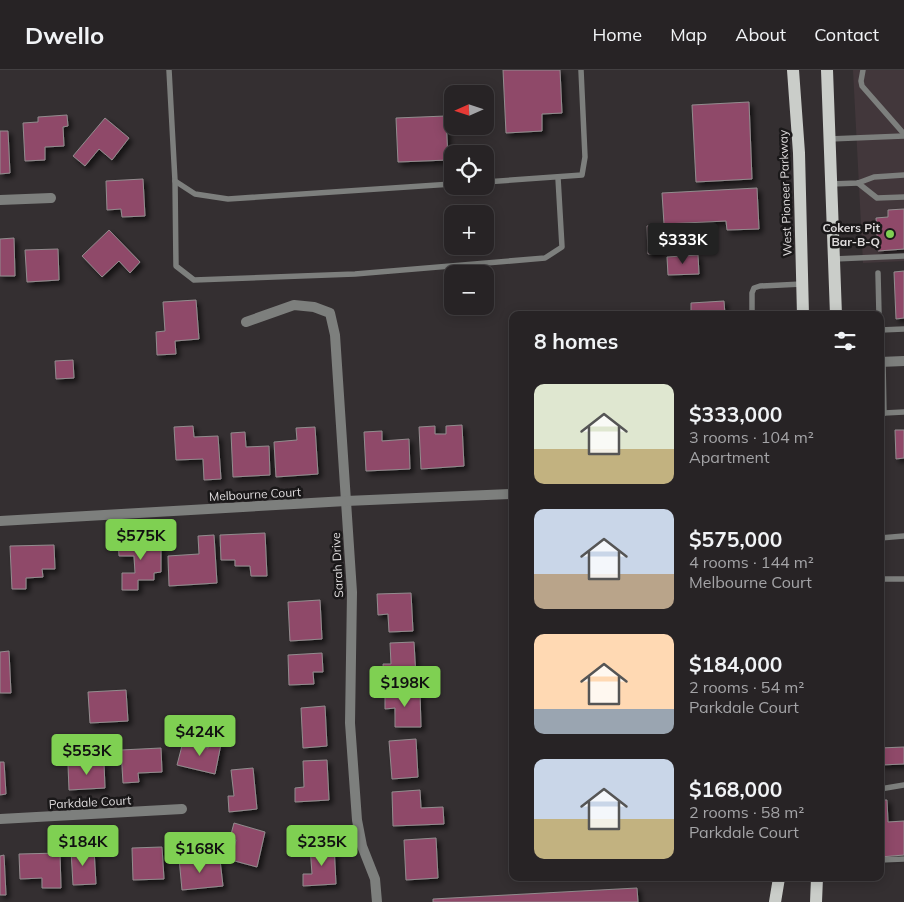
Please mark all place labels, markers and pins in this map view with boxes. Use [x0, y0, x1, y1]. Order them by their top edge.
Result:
place label: Cokers Pit Bar-B-Q [822, 220, 880, 249]
pin: $333K [648, 222, 718, 265]
marker: Cokers Pit Bar-B-Q [884, 228, 896, 240]
pin: $575K [106, 518, 176, 561]
pin: $198K [370, 666, 440, 708]
pin: $424K [165, 714, 235, 757]
pin: $553K [52, 734, 122, 776]
pin: $184K [48, 824, 118, 867]
pin: $235K [287, 824, 357, 867]
pin: $168K [165, 832, 235, 874]

